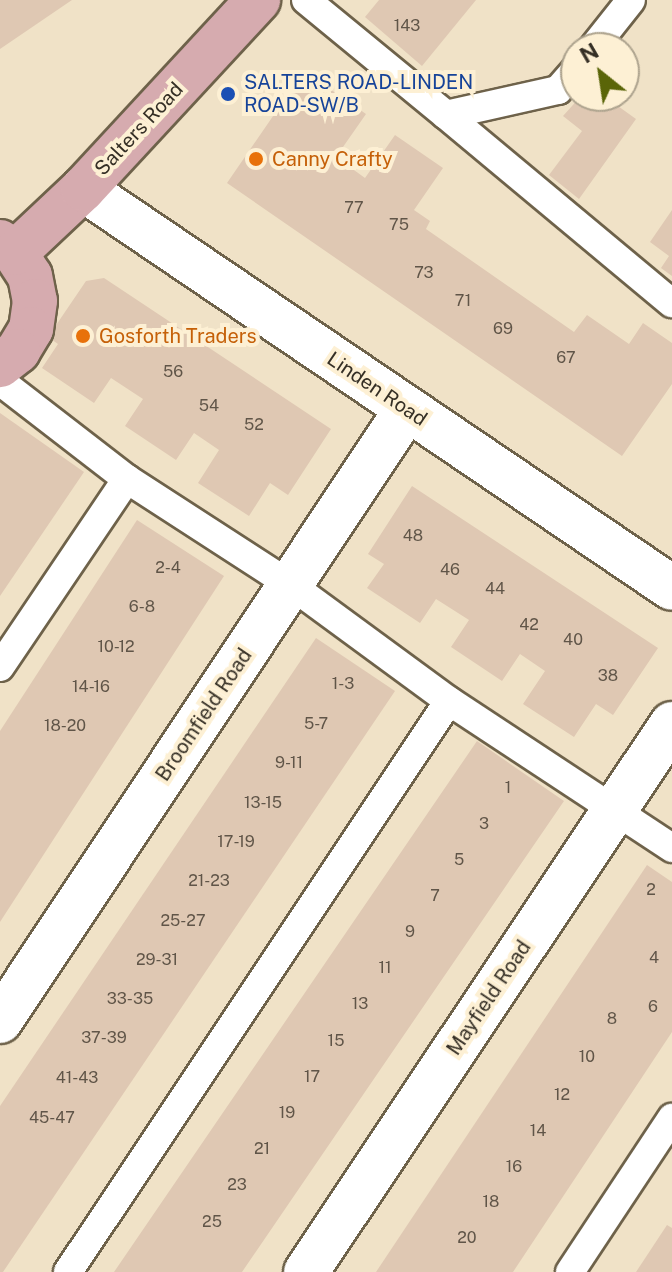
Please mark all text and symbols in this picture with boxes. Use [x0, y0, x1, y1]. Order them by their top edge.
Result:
house number: 143 [394, 16, 420, 36]
north arrow [560, 32, 640, 112]
text: N [575, 37, 603, 69]
place label: SALTERS ROAD-LINDEN ROAD-SW/B [244, 70, 473, 117]
street label: Salters Road [90, 77, 188, 181]
marker: SALTERS ROAD-LINDEN ROAD-SW/B [219, 85, 237, 103]
place label: Canny Crafty [272, 147, 393, 171]
marker: Canny Crafty [247, 150, 265, 168]
house number: 77 [344, 198, 364, 218]
house number: 75 [389, 215, 409, 235]
house number: 73 [414, 263, 434, 283]
house number: 71 [455, 291, 471, 311]
house number: 69 [493, 319, 513, 339]
place label: Gosforth Traders [99, 324, 257, 348]
marker: Gosforth Traders [74, 327, 92, 345]
street label: Linden Road [323, 347, 431, 431]
house number: 67 [556, 348, 576, 368]
house number: 56 [163, 362, 183, 382]
house number: 54 [199, 396, 219, 416]
house number: 52 [244, 415, 264, 435]
house number: 48 [403, 526, 423, 546]
house number: 2-4 [155, 558, 181, 578]
house number: 46 [440, 560, 460, 580]
house number: 44 [485, 579, 505, 599]
house number: 6-8 [129, 597, 155, 617]
house number: 42 [519, 615, 539, 635]
house number: 40 [563, 630, 583, 650]
house number: 10-12 [97, 637, 135, 657]
street label: Broomfield Road [151, 644, 257, 786]
house number: 38 [598, 666, 618, 686]
house number: 1-3 [332, 674, 354, 694]
house number: 14-16 [72, 677, 110, 697]
house number: 5-7 [304, 714, 328, 734]
house number: 18-20 [44, 716, 86, 736]
house number: 9-11 [275, 753, 303, 773]
house number: 1 [505, 778, 511, 798]
house number: 13-15 [244, 793, 282, 813]
house number: 3 [479, 814, 489, 834]
house number: 17-19 [217, 832, 255, 852]
house number: 5 [454, 850, 464, 870]
house number: 21-23 [188, 871, 230, 891]
house number: 2 [646, 880, 656, 900]
house number: 7 [430, 886, 440, 906]
house number: 25-27 [161, 911, 205, 931]
house number: 9 [405, 922, 415, 942]
street label: Mayfield Road [442, 936, 536, 1060]
house number: 4 [649, 948, 659, 968]
house number: 29-31 [136, 950, 178, 970]
house number: 11 [378, 958, 392, 978]
house number: 33-35 [107, 989, 153, 1009]
house number: 13 [352, 994, 368, 1014]
house number: 6 [648, 997, 658, 1017]
house number: 8 [607, 1009, 617, 1029]
house number: 37-39 [81, 1028, 127, 1048]
house number: 15 [328, 1031, 344, 1051]
house number: 10 [579, 1047, 595, 1067]
house number: 17 [304, 1067, 320, 1087]
house number: 41-43 [56, 1068, 98, 1088]
house number: 12 [554, 1085, 570, 1105]
house number: 19 [279, 1103, 295, 1123]
house number: 45-47 [29, 1108, 75, 1128]
house number: 14 [530, 1121, 546, 1141]
house number: 21 [254, 1139, 270, 1159]
house number: 16 [506, 1157, 522, 1177]
house number: 23 [227, 1175, 247, 1195]
house number: 18 [483, 1192, 499, 1212]
house number: 25 [202, 1212, 222, 1232]
house number: 20 [457, 1228, 477, 1248]

